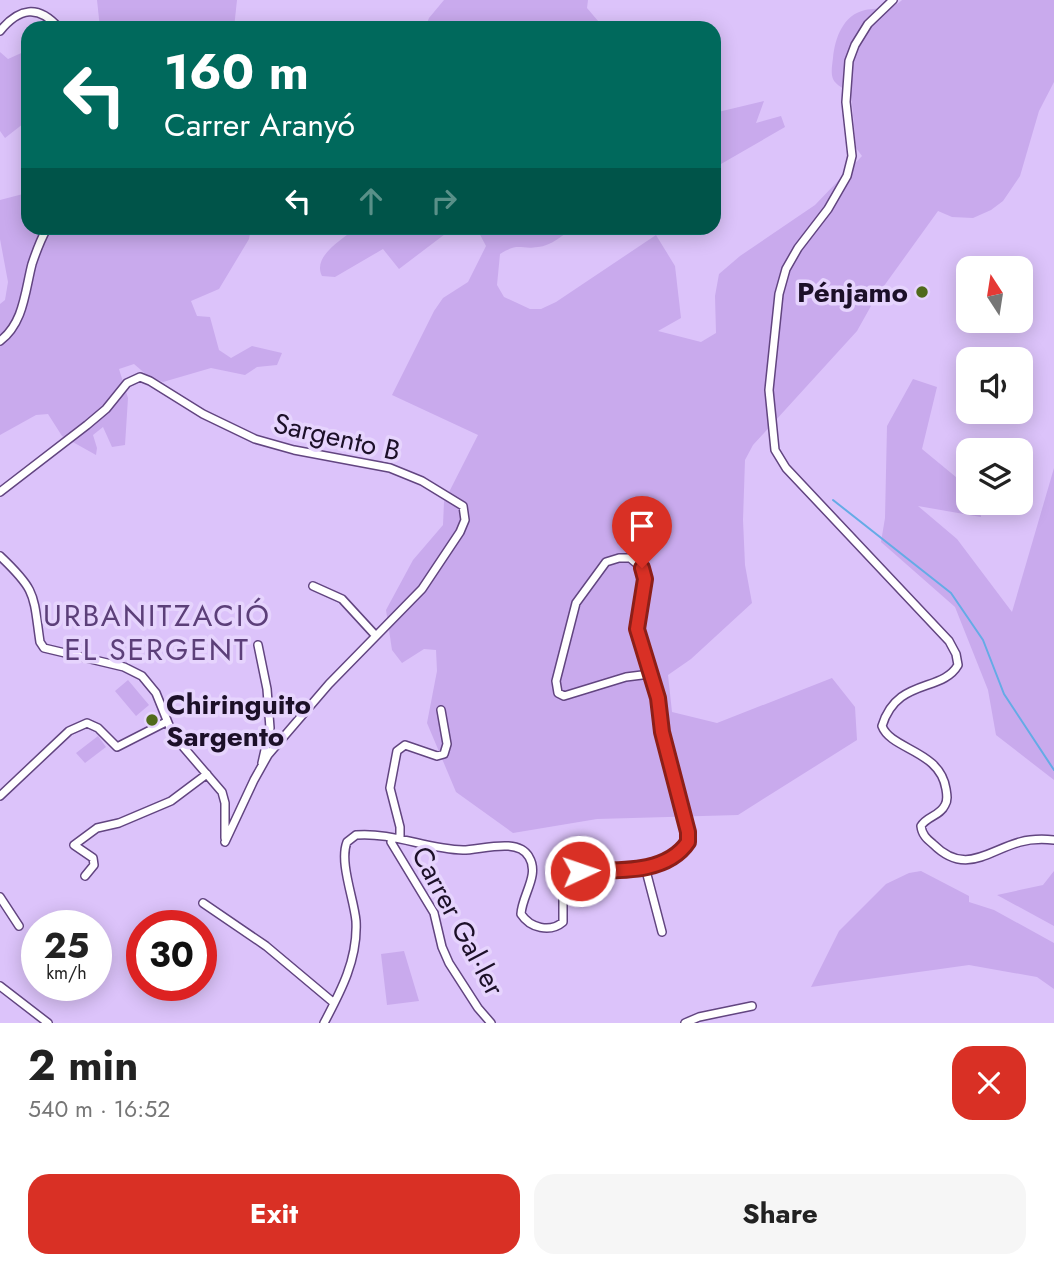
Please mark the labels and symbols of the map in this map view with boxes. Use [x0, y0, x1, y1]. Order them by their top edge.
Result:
north arrow [956, 256, 1032, 332]
place label: Pénjamo [797, 272, 908, 313]
marker: Pénjamo [914, 284, 930, 300]
street label: Sargento B [269, 403, 405, 471]
pin [612, 496, 672, 568]
district label: URBANITZACIÓ EL SERGENT [43, 594, 271, 671]
place label: Chiringuito Sargento [166, 684, 311, 757]
marker: Chiringuito Sargento [144, 712, 160, 728]
position arrow [543, 834, 617, 908]
street label: Carrer Gal·ler [401, 839, 515, 1004]
speed limit sign: 30 [126, 910, 217, 1001]

